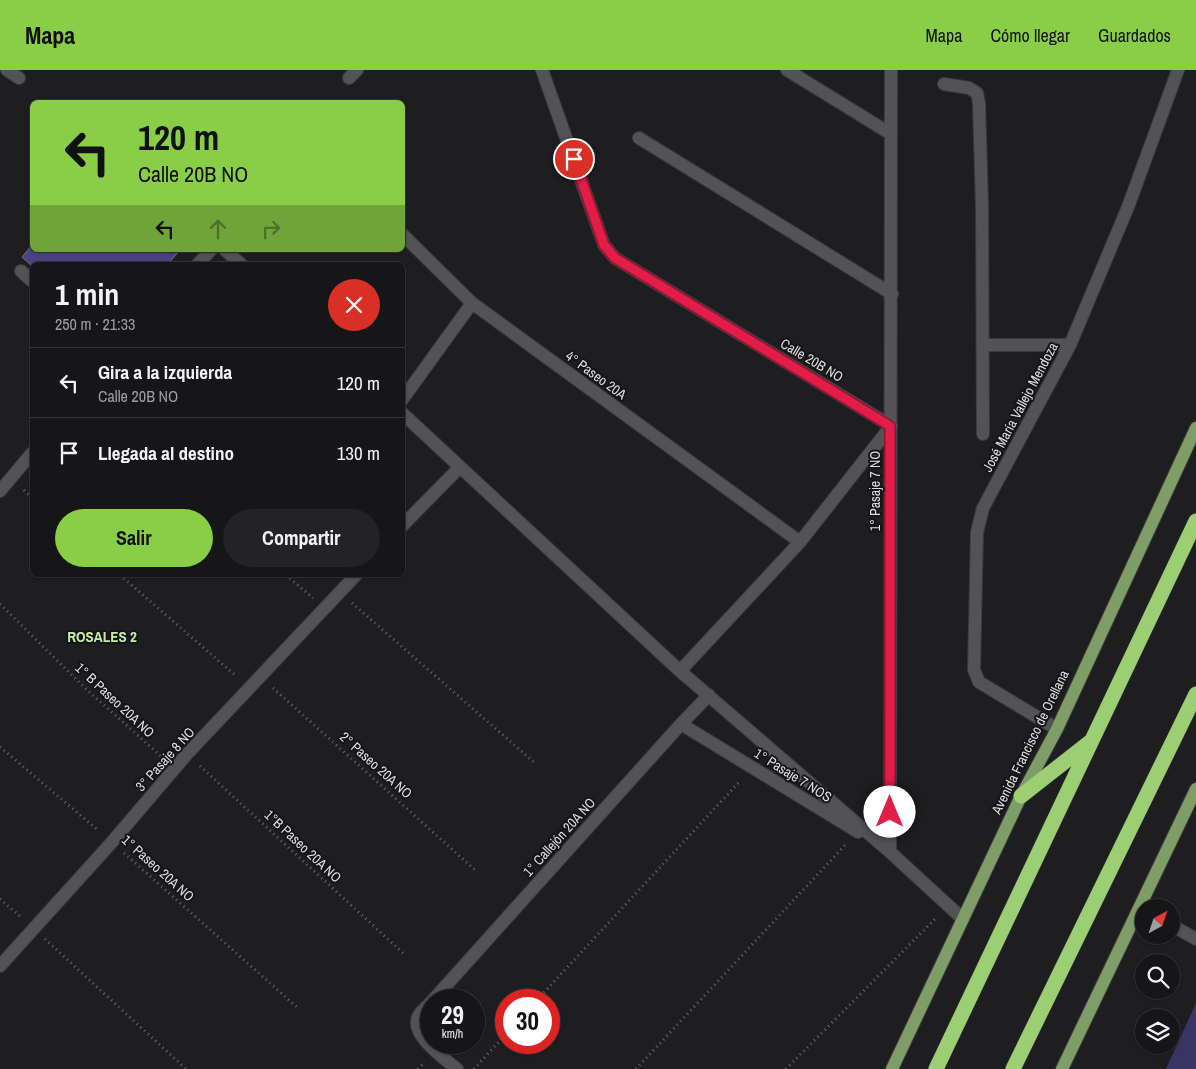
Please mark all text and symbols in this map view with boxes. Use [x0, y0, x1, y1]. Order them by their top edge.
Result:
text: Mapa [25, 19, 75, 51]
text: Mapa [925, 23, 962, 48]
text: Cómo llegar [990, 23, 1070, 48]
text: Guardados [1098, 23, 1171, 48]
text: 120 m [138, 114, 219, 161]
icon: left [55, 120, 120, 185]
pin [553, 138, 595, 180]
icon: arrive [560, 145, 588, 173]
text: Calle 20B NO [138, 159, 248, 189]
icon: left [151, 215, 179, 243]
icon: ahead [204, 215, 232, 243]
icon: right [257, 215, 285, 243]
text: 1 min [55, 274, 119, 314]
button: close [328, 279, 380, 331]
text: 250 m · 21:33 [55, 313, 135, 335]
street label: Calle 20B NO [777, 334, 847, 386]
street label: José María Vallejo Mendoza [978, 339, 1062, 475]
street label: 4° Paseo 20A [562, 347, 630, 403]
text: Gira a la izquierda [98, 359, 232, 385]
icon: left [55, 369, 83, 397]
text: 120 m [337, 370, 380, 396]
text: Calle 20B NO [98, 385, 178, 407]
icon: arrive [55, 439, 83, 467]
text: Llegada al destino [98, 440, 234, 466]
text: 130 m [337, 440, 380, 466]
street label: 1° Pasaje 7 NO [866, 451, 884, 531]
button: Salir [55, 509, 213, 567]
button: Compartir [223, 509, 380, 567]
district label: ROSALES 2 [67, 626, 137, 647]
street label: 1° B Paseo 20A NO [72, 659, 158, 741]
street label: Avenida Francisco de Orellana [987, 666, 1073, 818]
street label: 3° Pasaje 8 NO [131, 723, 199, 795]
street label: 2° Paseo 20A NO [336, 728, 416, 802]
street label: 1° Pasaje 7 NOS [751, 744, 835, 806]
position arrow [863, 785, 915, 837]
street label: 1° Callejón 20A NO [519, 794, 599, 880]
street label: 1°B Paseo 20A NO [261, 806, 345, 886]
street label: 1° Paseo 20A NO [118, 831, 198, 905]
north arrow [1135, 899, 1180, 944]
map controls [1135, 899, 1180, 1054]
button: search [1135, 954, 1180, 999]
speed limit sign: 30 [495, 989, 560, 1054]
text: 29 [441, 998, 464, 1032]
button: layers [1135, 1009, 1180, 1054]
text: km/h [442, 1026, 463, 1042]

